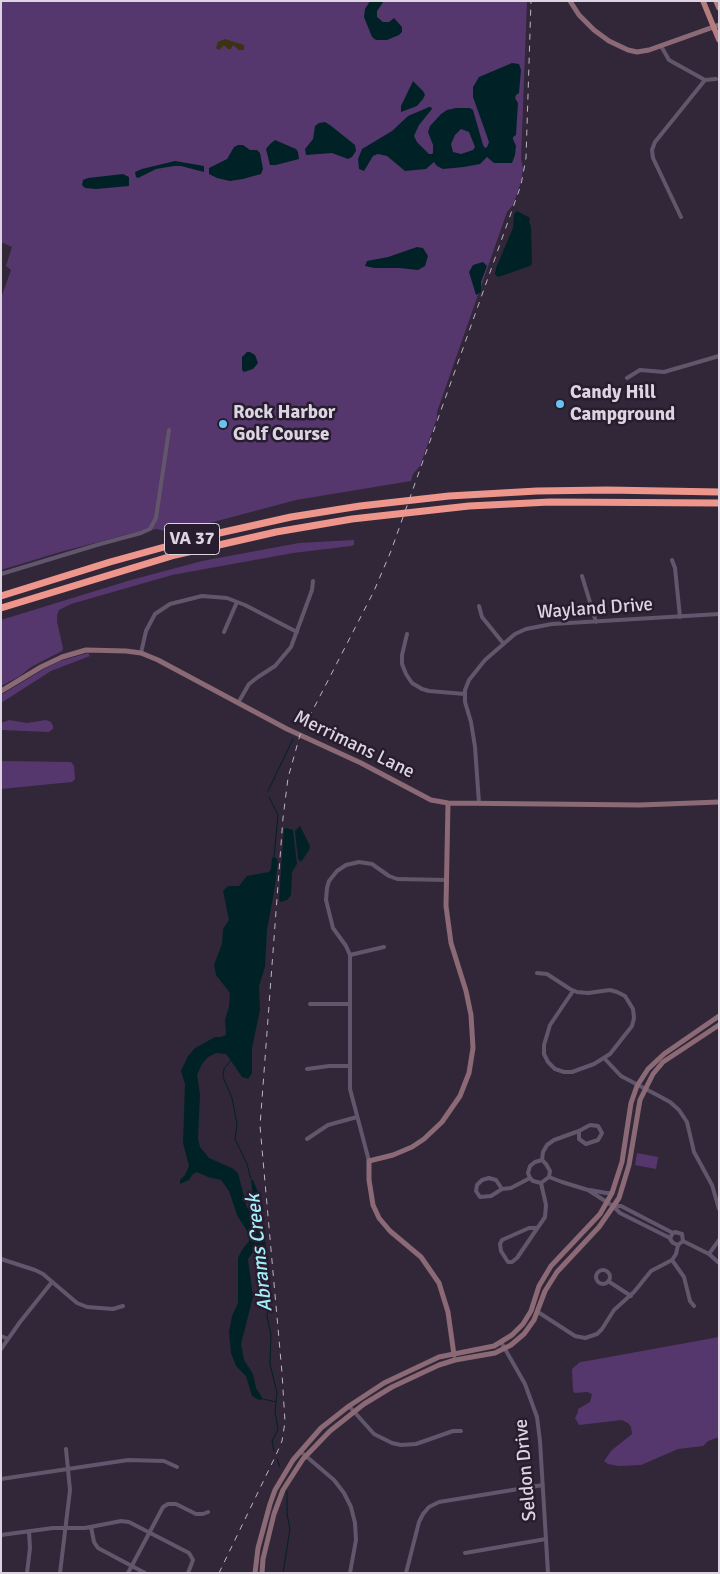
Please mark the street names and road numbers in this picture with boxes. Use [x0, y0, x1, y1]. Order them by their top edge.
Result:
road number: VA 37 [164, 524, 220, 554]
street label: Wayland Drive [536, 594, 654, 624]
street label: Merrimans Lane [290, 706, 418, 784]
street label: Seldon Drive [510, 1418, 542, 1522]

